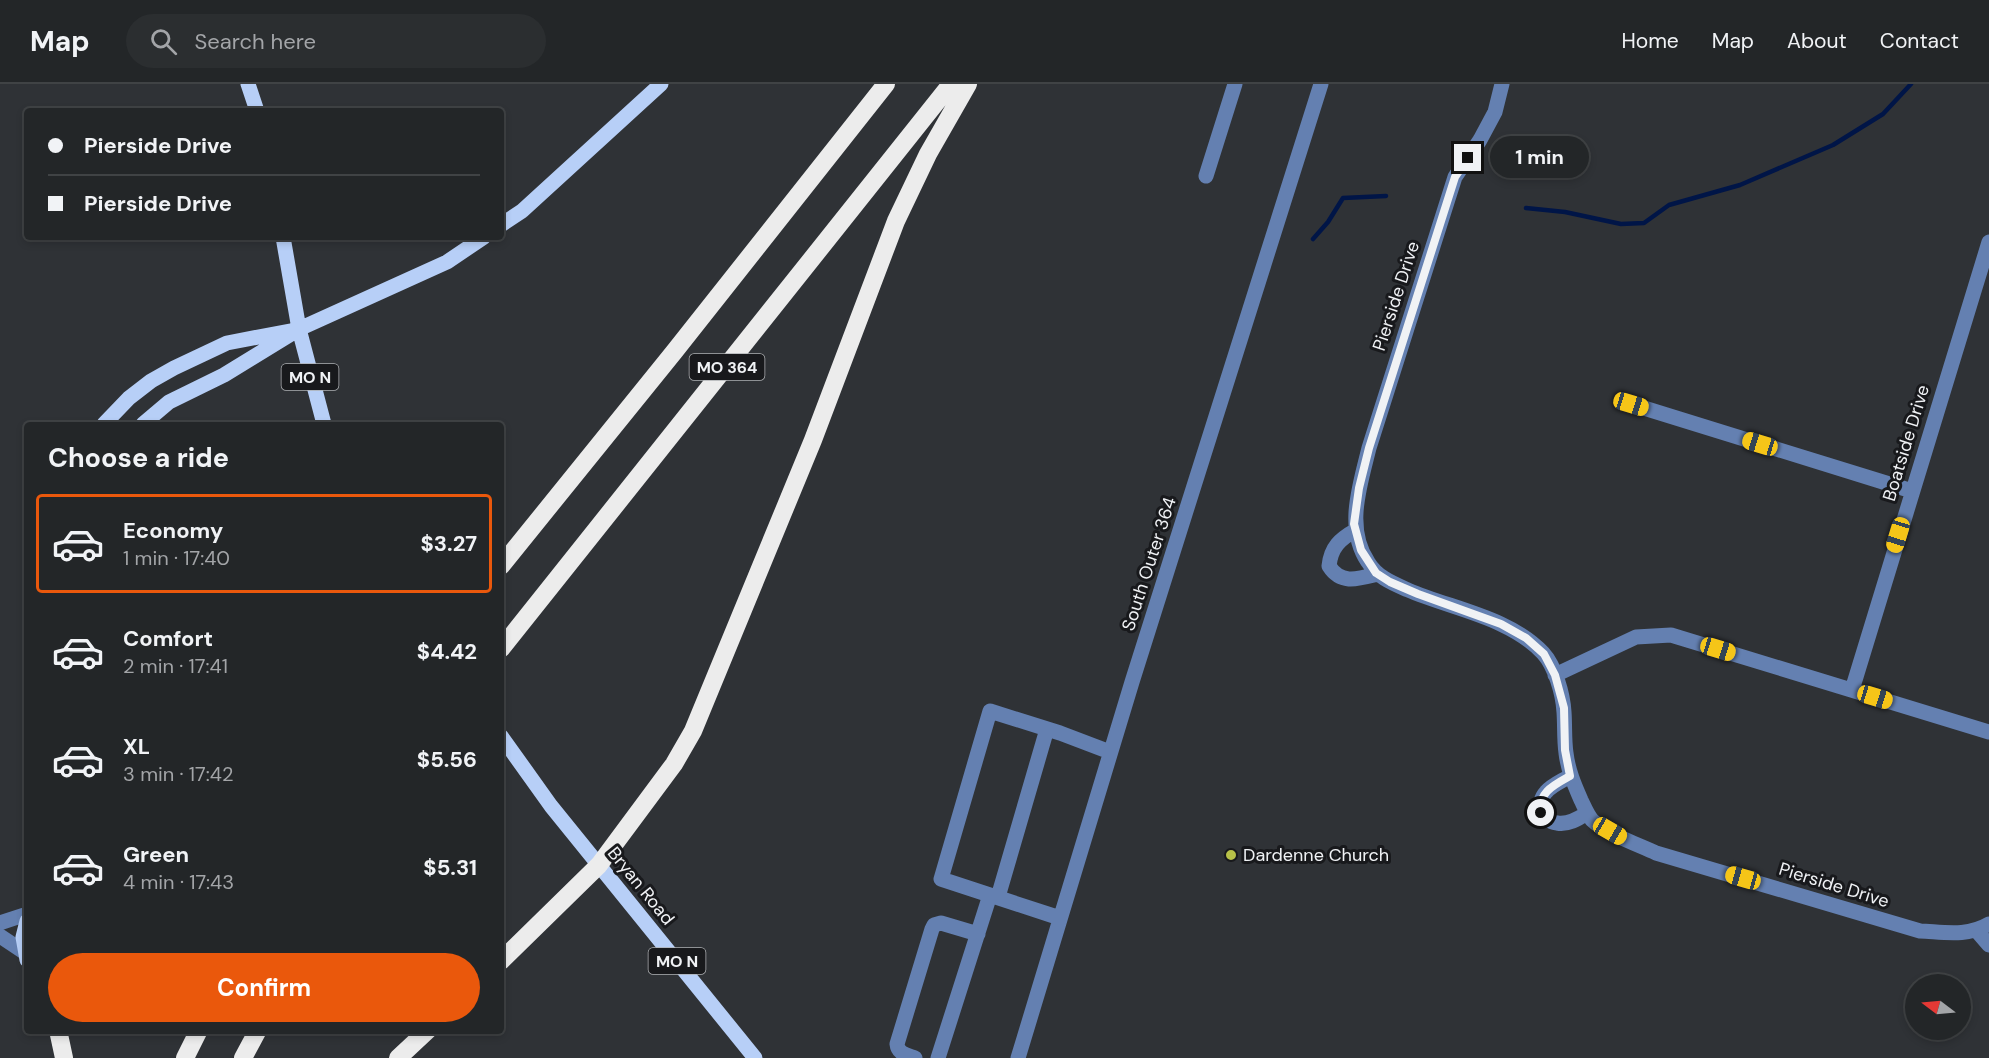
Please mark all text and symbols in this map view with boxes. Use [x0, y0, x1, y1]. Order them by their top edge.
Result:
search box [126, 14, 546, 68]
text: Map [30, 23, 90, 60]
icon: search [147, 25, 180, 58]
text: Search here [195, 27, 316, 56]
text: Home [1621, 27, 1679, 55]
text: Map [1712, 27, 1754, 55]
text: About [1787, 27, 1847, 55]
text: Contact [1880, 27, 1959, 55]
text: Pierside Drive [84, 131, 232, 160]
callout: 1 min [1489, 137, 1588, 179]
route end [1454, 144, 1481, 171]
text: 1 min [1515, 144, 1564, 170]
text: Pierside Drive [84, 189, 232, 218]
street label: Pierside Drive [1367, 238, 1425, 354]
road number: MO 364 [690, 354, 764, 380]
road number: MO N [282, 364, 338, 390]
street label: Boatside Drive [1877, 382, 1935, 504]
car [1611, 390, 1651, 418]
car [1740, 430, 1780, 458]
text: Choose a ride [48, 440, 229, 475]
street label: South Outer 364 [1116, 494, 1182, 634]
car [1884, 515, 1912, 555]
text: Economy [123, 516, 223, 545]
icon: car [51, 517, 105, 571]
text: $3.27 [421, 529, 477, 558]
text: 1 min · 17:40 [123, 545, 230, 571]
text: Comfort [123, 624, 213, 653]
icon: car [51, 625, 105, 679]
car [1698, 635, 1738, 663]
text: $4.42 [417, 637, 477, 666]
text: 2 min · 17:41 [123, 653, 228, 679]
car [1855, 683, 1895, 711]
text: XL [123, 732, 150, 761]
icon: car [51, 733, 105, 787]
text: $5.56 [417, 745, 477, 774]
text: 3 min · 17:42 [123, 761, 233, 787]
route start [1527, 799, 1554, 826]
car [1590, 814, 1630, 848]
text: Green [123, 840, 189, 869]
icon: car [51, 841, 105, 895]
street label: Bryan Road [602, 842, 680, 930]
place label: Dardenne Church [1243, 843, 1389, 867]
marker: Dardenne Church [1224, 848, 1238, 862]
text: $5.31 [423, 853, 477, 882]
street label: Pierside Drive [1776, 857, 1892, 913]
car [1723, 864, 1763, 892]
text: 4 min · 17:43 [123, 869, 234, 895]
road number: MO N [648, 948, 706, 974]
button: Confirm [48, 953, 480, 1022]
north arrow [1905, 974, 1971, 1040]
map controls [1905, 974, 1971, 1040]

